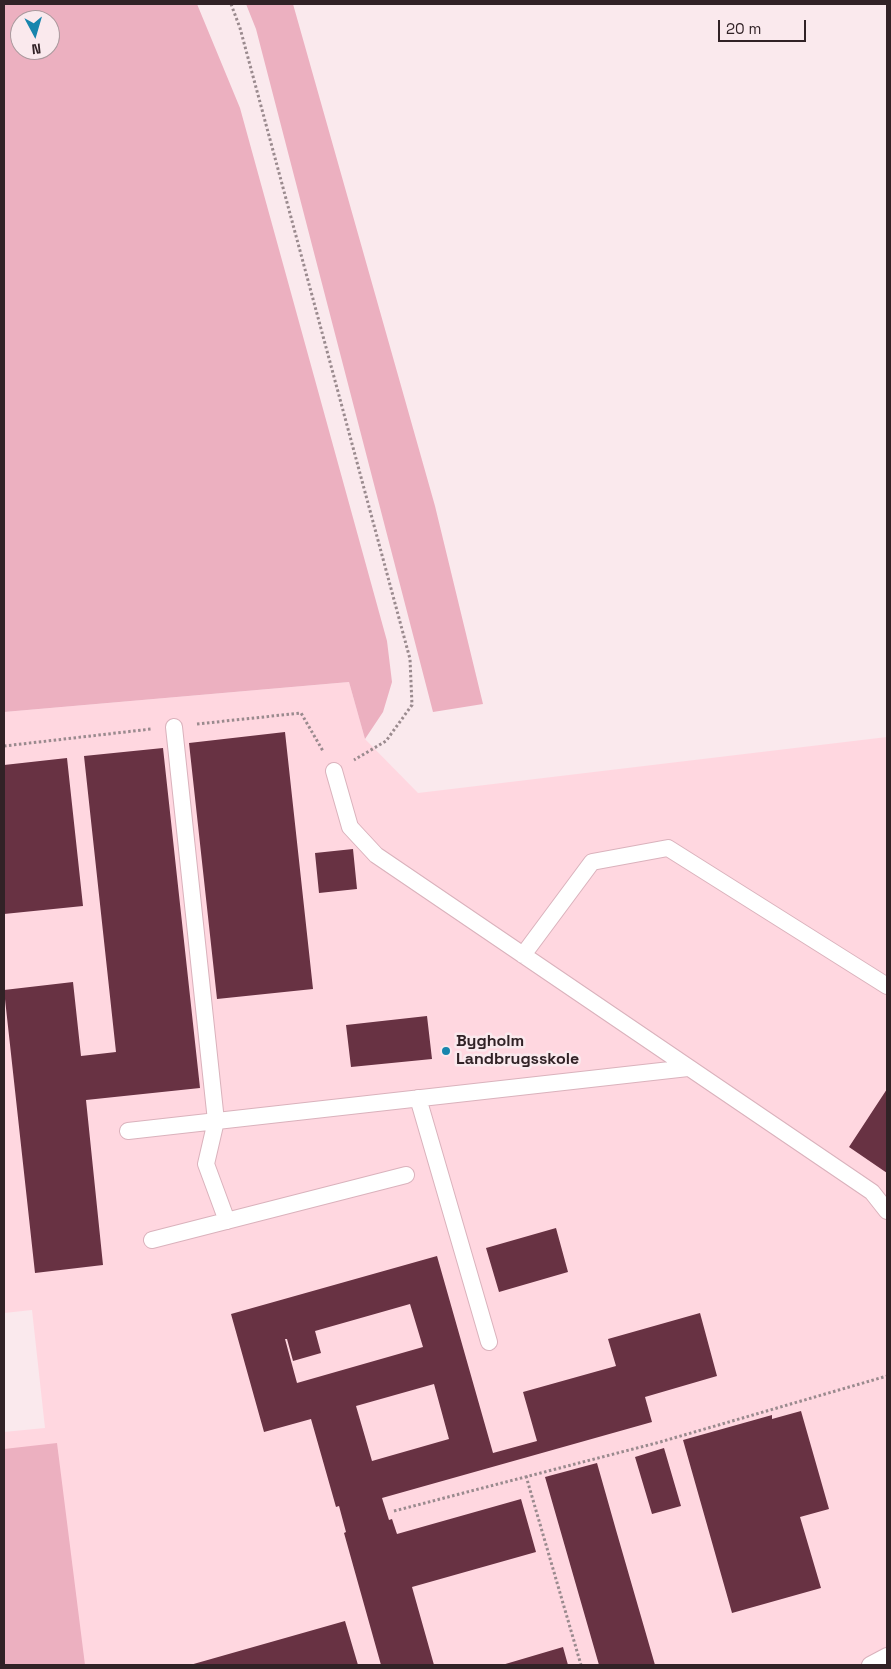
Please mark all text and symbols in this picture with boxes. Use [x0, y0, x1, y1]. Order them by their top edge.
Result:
north arrow [10, 10, 60, 60]
scale bar [721, 10, 808, 42]
text: 20 m [726, 19, 761, 38]
text: N [31, 39, 42, 58]
place label: Bygholm Landbrugsskole [456, 1032, 579, 1070]
marker: Bygholm Landbrugsskole [440, 1045, 452, 1057]

